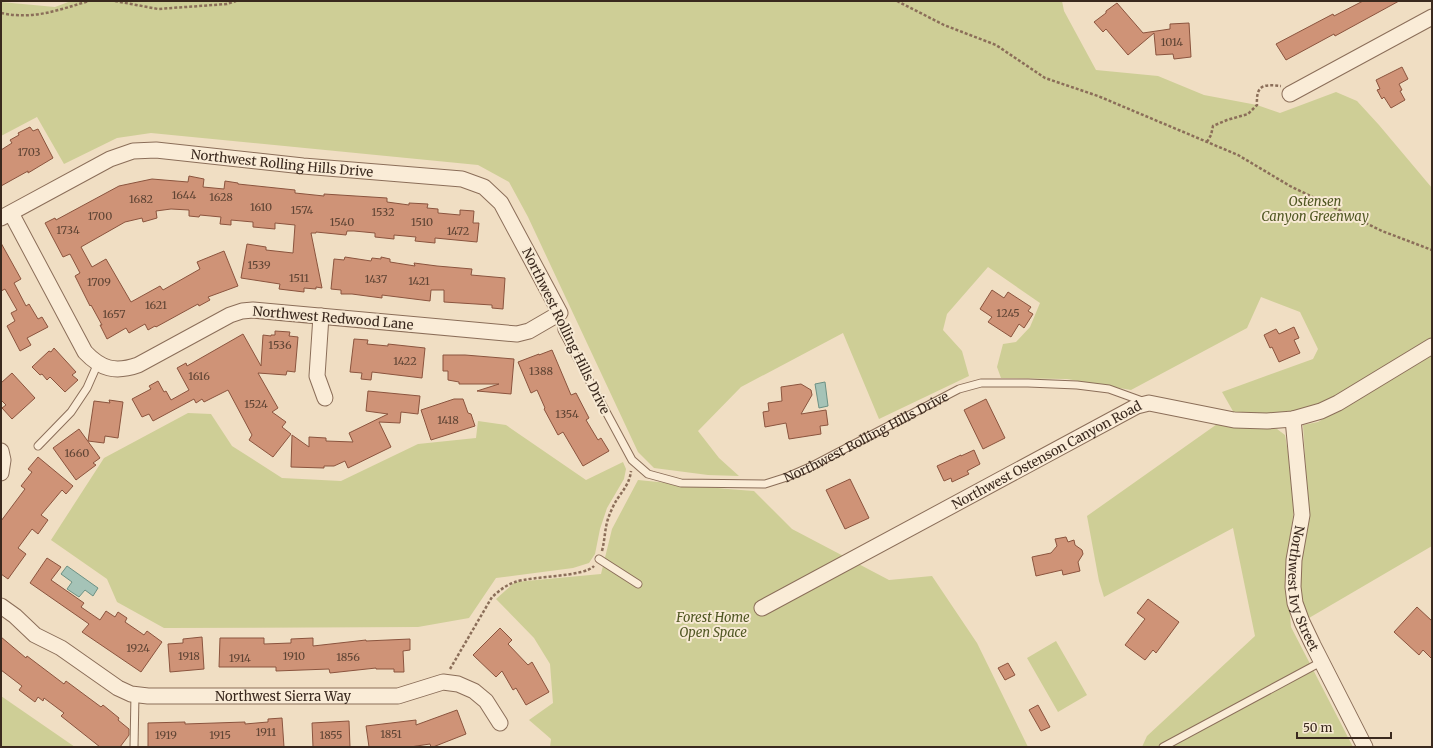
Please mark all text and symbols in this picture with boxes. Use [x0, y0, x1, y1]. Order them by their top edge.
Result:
house number: 1014 [1161, 35, 1183, 49]
house number: 1703 [17, 145, 41, 159]
street label: Northwest Rolling Hills Drive [190, 145, 374, 180]
house number: 1644 [172, 188, 197, 202]
house number: 1628 [209, 190, 233, 204]
house number: 1682 [129, 192, 153, 206]
park label: Ostensen Canyon Greenway [1261, 193, 1369, 225]
house number: 1610 [250, 200, 272, 214]
house number: 1574 [291, 203, 314, 217]
house number: 1532 [371, 205, 395, 219]
house number: 1700 [88, 209, 112, 223]
house number: 1540 [330, 215, 354, 229]
house number: 1510 [411, 215, 433, 229]
house number: 1734 [56, 223, 80, 237]
house number: 1472 [447, 224, 469, 238]
street label: Northwest Rolling Hills Drive [518, 245, 614, 417]
house number: 1539 [247, 258, 271, 272]
house number: 1511 [289, 271, 309, 285]
house number: 1437 [365, 272, 387, 286]
house number: 1421 [408, 274, 430, 288]
house number: 1709 [87, 275, 111, 289]
house number: 1621 [145, 298, 167, 312]
street label: Northwest Redwood Lane [252, 303, 414, 334]
house number: 1245 [996, 306, 1020, 320]
house number: 1657 [103, 307, 125, 321]
house number: 1536 [268, 338, 292, 352]
house number: 1422 [393, 354, 417, 368]
house number: 1388 [529, 364, 553, 378]
house number: 1616 [188, 369, 210, 383]
street label: Northwest Rolling Hills Drive [781, 387, 952, 486]
house number: 1524 [244, 397, 268, 411]
street label: Northwest Ostenson Canyon Road [949, 397, 1144, 513]
house number: 1354 [555, 407, 579, 421]
house number: 1418 [437, 413, 459, 427]
house number: 1660 [65, 446, 89, 460]
street label: Northwest Ivy Street [1284, 524, 1323, 654]
park label: Forest Home Open Space [675, 609, 750, 641]
house number: 1924 [126, 641, 150, 655]
house number: 1918 [178, 649, 200, 663]
house number: 1910 [283, 649, 305, 663]
house number: 1856 [336, 650, 360, 664]
house number: 1914 [229, 651, 251, 665]
street label: Northwest Sierra Way [215, 688, 352, 705]
scale bar [1297, 714, 1391, 740]
text: 50 m [1303, 720, 1332, 735]
house number: 1911 [256, 725, 276, 739]
house number: 1851 [380, 727, 402, 741]
house number: 1919 [155, 728, 177, 742]
house number: 1915 [209, 728, 231, 742]
house number: 1855 [320, 728, 343, 742]

